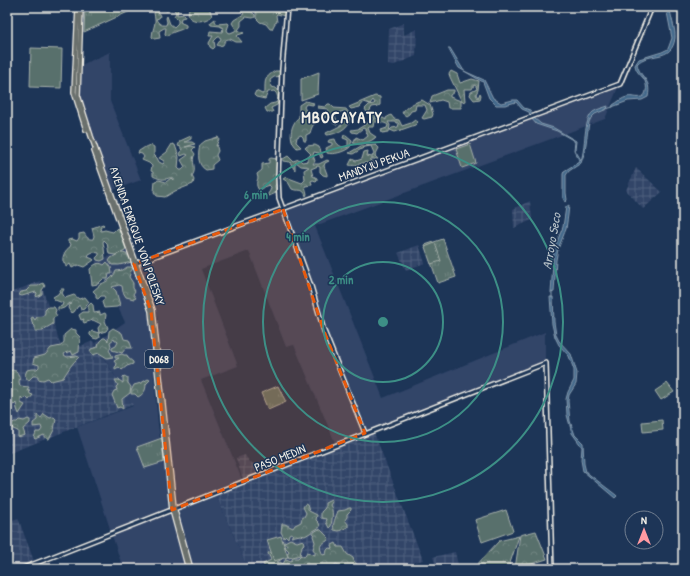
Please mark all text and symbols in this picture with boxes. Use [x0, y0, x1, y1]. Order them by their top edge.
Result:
district label: MBOCAYATY [301, 106, 383, 128]
street label: MANDYJU PEKUA [336, 144, 412, 185]
street label: AVENIDA ENRIQUE VON POLESKY [106, 164, 169, 308]
text: 6 min [244, 186, 268, 203]
water label: Arroyo Seco [537, 210, 565, 271]
text: 4 min [286, 228, 310, 245]
text: 2 min [329, 271, 354, 288]
centre of rings [376, 315, 390, 329]
road number: D068 [145, 350, 173, 368]
street label: PASO MEDIN [252, 440, 308, 476]
north arrow [624, 510, 664, 550]
text: N [641, 513, 647, 527]

